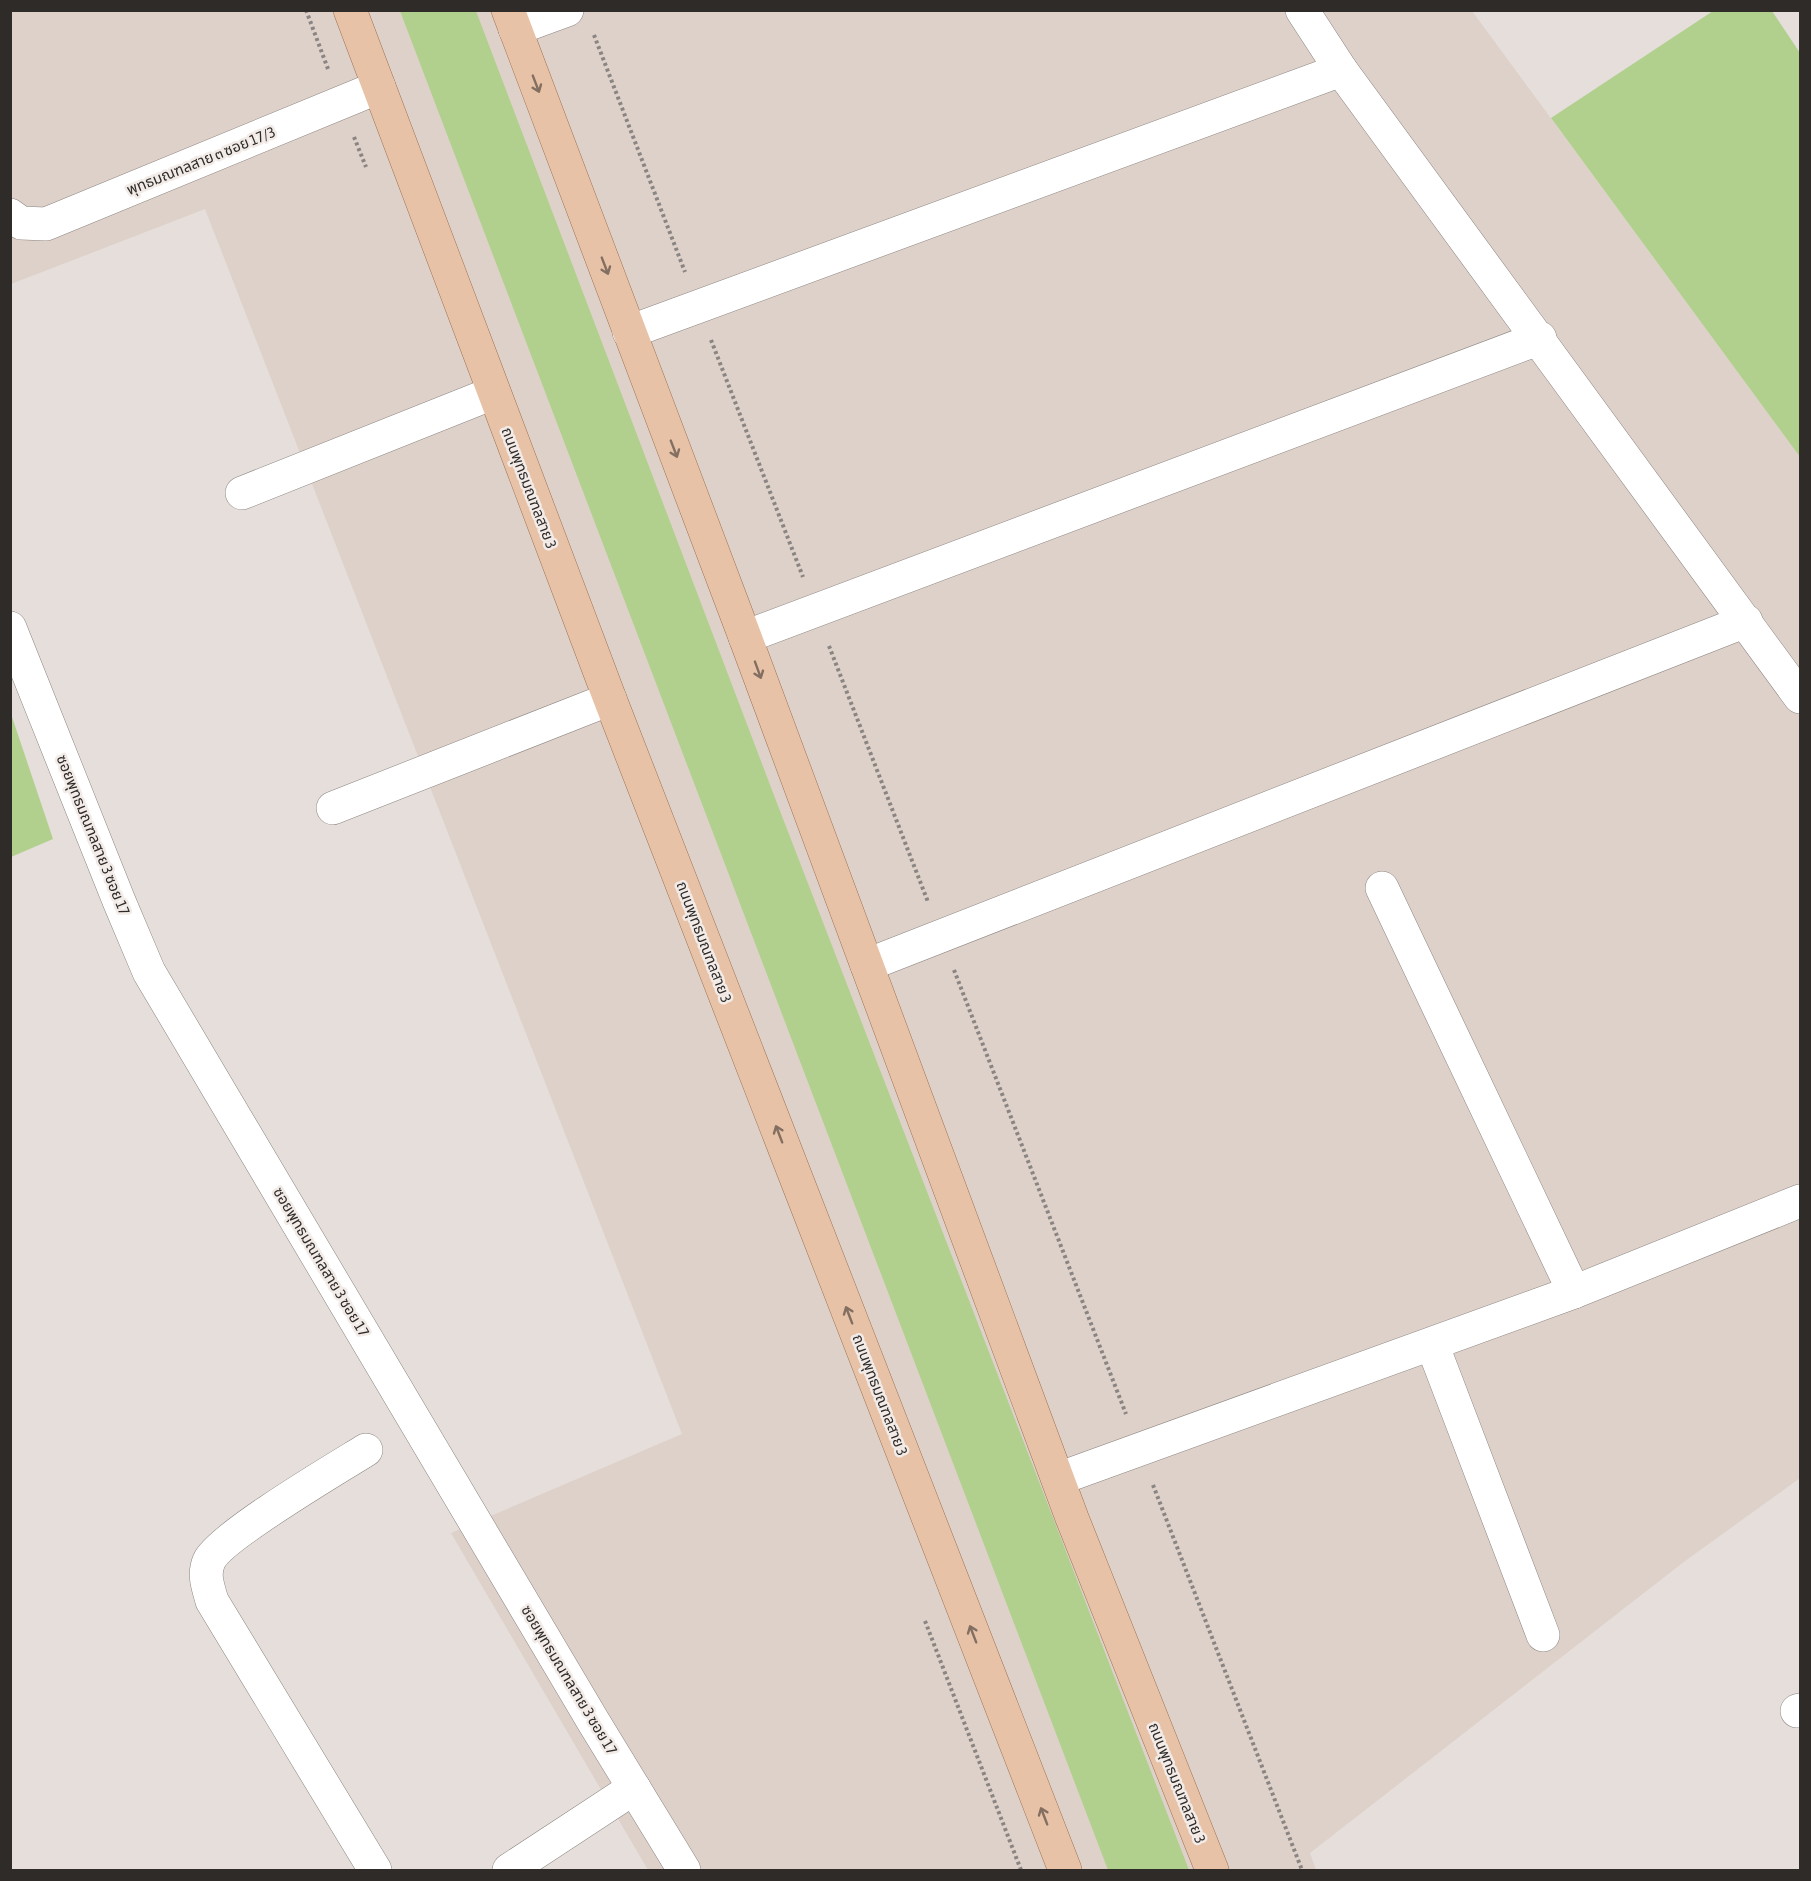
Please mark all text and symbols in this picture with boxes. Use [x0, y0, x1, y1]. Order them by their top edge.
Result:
one-way arrow [531, 74, 542, 93]
street label: พุทธมณฑลสาย ๓ ซอย 17/3 [124, 123, 278, 199]
one-way arrow [600, 257, 611, 275]
street label: ถนนพุทธมณฑลสาย 3 [498, 425, 560, 551]
one-way arrow [669, 439, 680, 457]
one-way arrow [753, 660, 764, 679]
street label: ซอยพุทธมณฑลสาย 3 ซอย 17 [53, 752, 133, 918]
street label: ถนนพุทธมณฑลสาย 3 [673, 879, 735, 1005]
one-way arrow [773, 1125, 784, 1143]
street label: ซอยพุทธมณฑลสาย 3 ซอย 17 [269, 1184, 373, 1340]
one-way arrow [843, 1307, 854, 1325]
street label: ถนนพุทธมณฑลสาย 3 [849, 1332, 911, 1458]
street label: ซอยพุทธมณฑลสาย 3 ซอย 17 [517, 1602, 621, 1758]
one-way arrow [967, 1625, 978, 1644]
street label: ถนนพุทธมณฑลสาย 3 [1145, 1720, 1209, 1846]
one-way arrow [1038, 1807, 1049, 1826]

